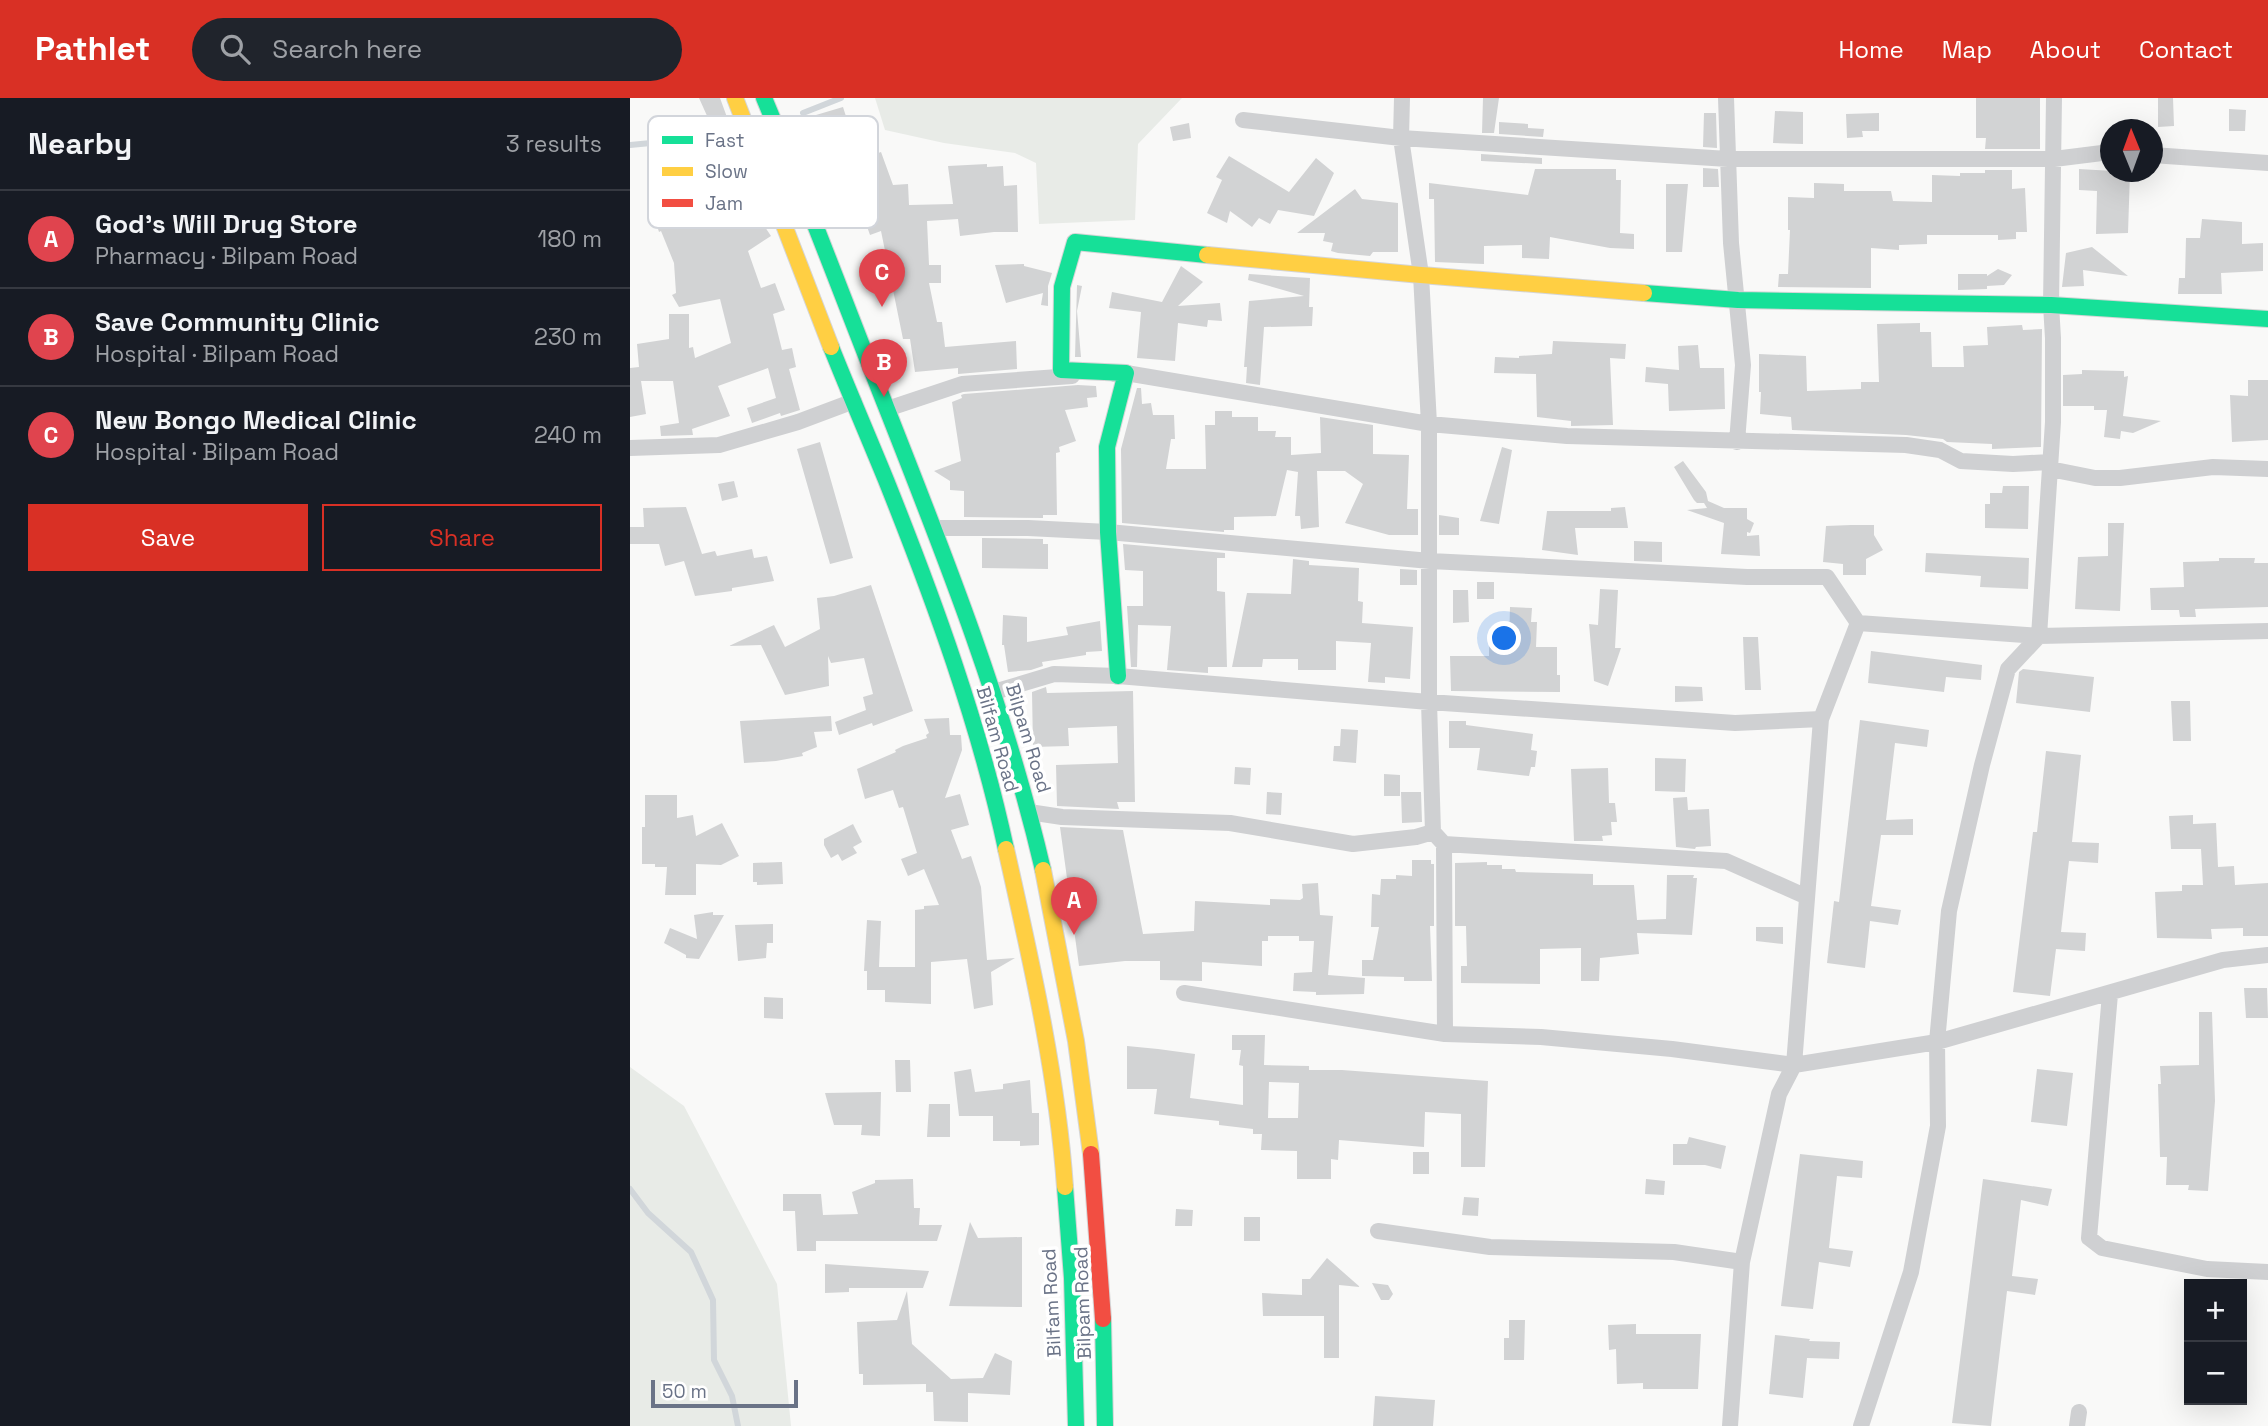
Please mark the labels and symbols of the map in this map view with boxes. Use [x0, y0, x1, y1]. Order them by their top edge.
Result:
legend [648, 116, 878, 228]
north arrow [2100, 119, 2163, 182]
text: Fast [705, 128, 745, 153]
text: Slow [705, 159, 748, 184]
text: Jam [705, 191, 743, 216]
pin: C [859, 249, 905, 307]
pin: B [861, 339, 907, 397]
your location [1487, 621, 1521, 655]
street label: Bilpam Road [1000, 681, 1057, 796]
street label: Bilfam Road [970, 683, 1025, 795]
pin: A [1051, 877, 1097, 935]
street label: Bilpam Road [1068, 1246, 1097, 1360]
street label: Bilfam Road [1036, 1248, 1067, 1358]
scale bar [651, 1377, 798, 1409]

